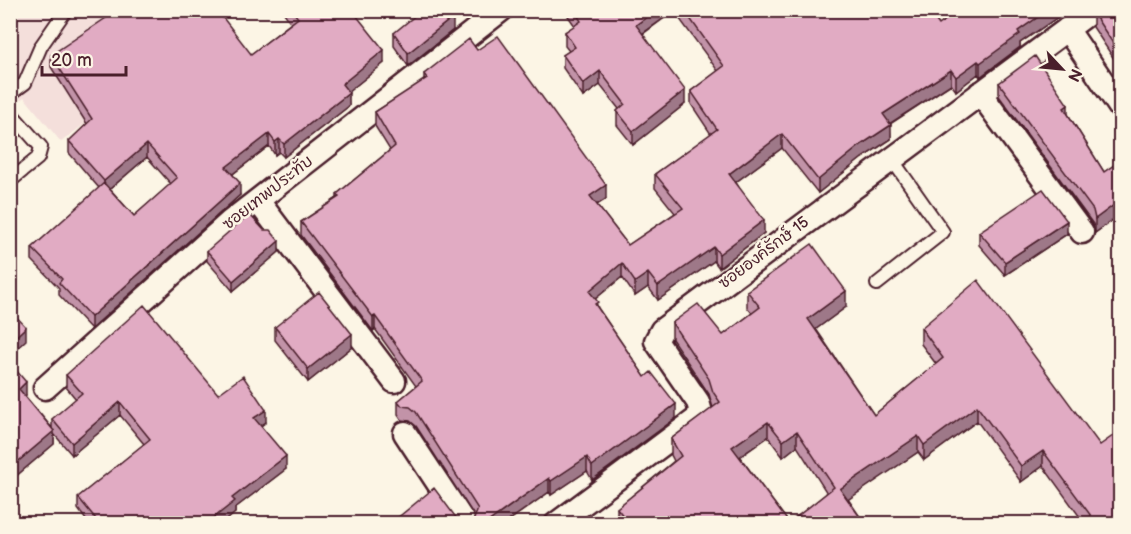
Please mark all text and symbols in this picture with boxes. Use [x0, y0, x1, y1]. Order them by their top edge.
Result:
scale bar [42, 39, 126, 77]
north arrow [1032, 39, 1092, 99]
text: 20 m [51, 50, 92, 71]
text: N [1063, 65, 1085, 84]
street label: ซอยเทพประทับ [218, 150, 317, 234]
street label: ซอยองค์รักษ์ 15 [713, 210, 813, 293]

